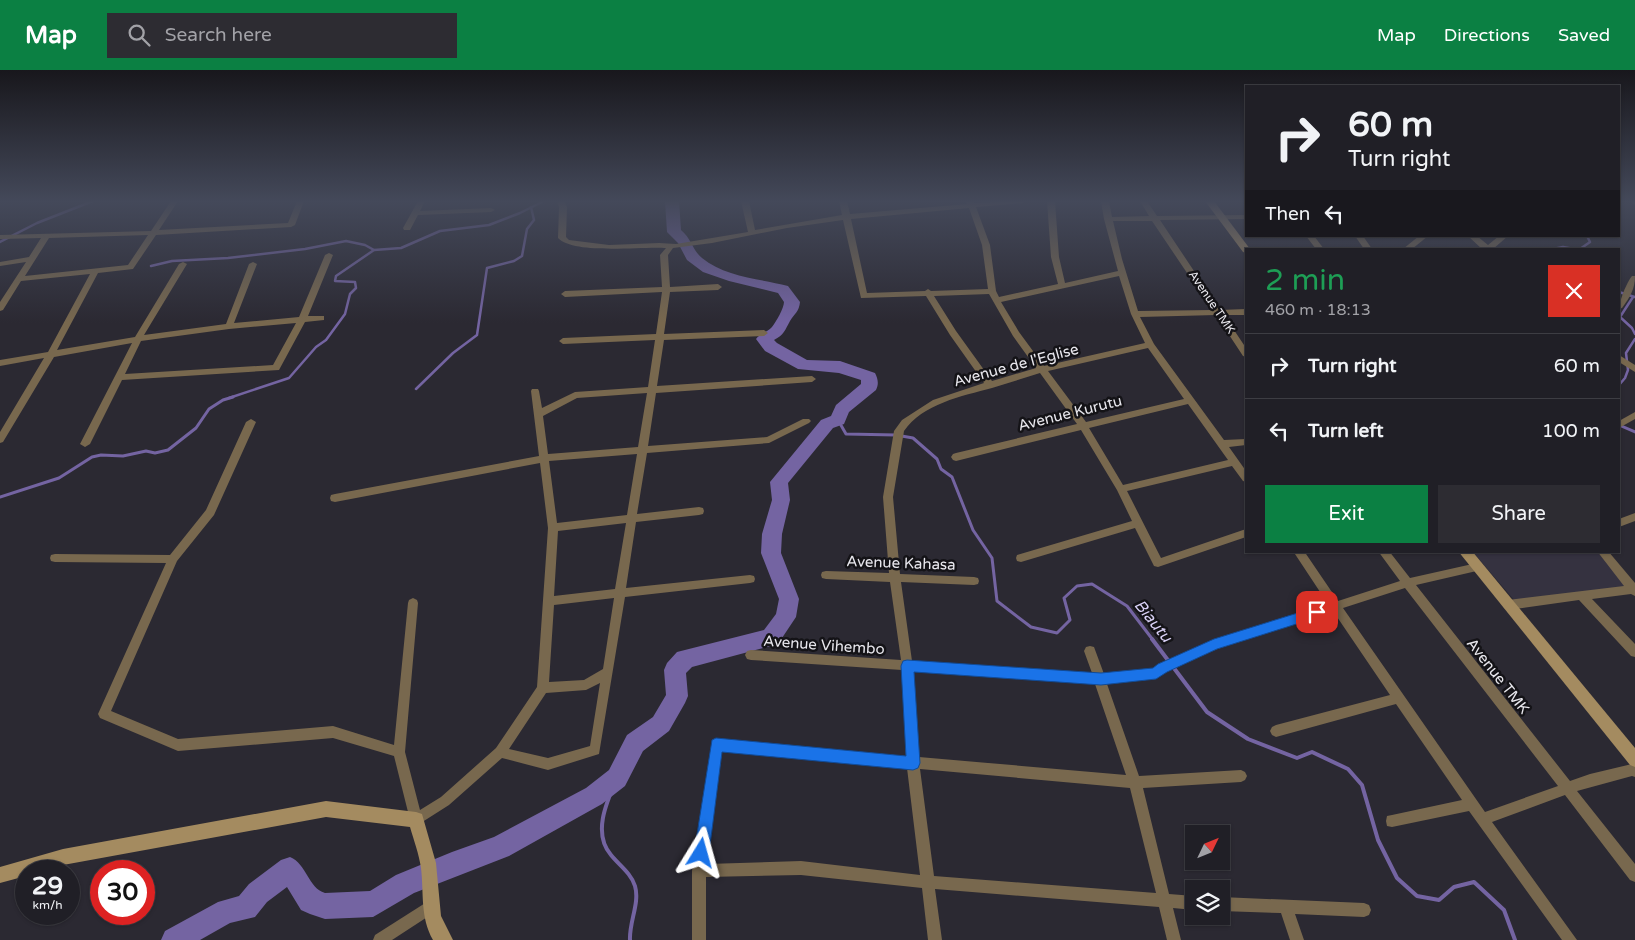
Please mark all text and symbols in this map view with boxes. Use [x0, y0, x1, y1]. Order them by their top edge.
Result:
search box [107, 13, 457, 58]
text: Map [25, 21, 77, 50]
icon: search [125, 21, 153, 49]
text: Search here [165, 24, 272, 46]
text: Map [1377, 24, 1416, 46]
text: Directions [1444, 24, 1530, 46]
text: Saved [1558, 24, 1610, 46]
text: 60 m [1348, 104, 1433, 146]
icon: right [1265, 105, 1330, 170]
text: Turn right [1348, 146, 1450, 172]
icon: left [1320, 200, 1348, 228]
text: Then [1265, 203, 1310, 225]
text: 2 min [1265, 262, 1345, 299]
button: close [1548, 265, 1600, 317]
street label: Avenue TMK [1186, 268, 1238, 336]
text: 460 m · 18:13 [1265, 300, 1371, 320]
street label: Avenue de l'Eglise [952, 340, 1080, 390]
icon: right [1265, 352, 1293, 380]
text: Turn right [1308, 355, 1396, 377]
text: 60 m [1554, 355, 1600, 377]
street label: Avenue Kurutu [1016, 391, 1124, 435]
icon: left [1265, 417, 1293, 445]
text: Turn left [1308, 420, 1384, 442]
text: 100 m [1542, 420, 1600, 442]
button: Exit [1265, 485, 1428, 543]
button: Share [1438, 485, 1600, 543]
street label: Avenue Kahasa [846, 552, 956, 574]
pin [1296, 591, 1338, 633]
water label: Biautu [1130, 595, 1177, 647]
icon: arrive [1303, 598, 1331, 626]
street label: Avenue Vihembo [763, 632, 885, 658]
street label: Avenue TMK [1463, 634, 1533, 718]
north arrow [1185, 825, 1230, 870]
map controls [1185, 825, 1230, 925]
position arrow [674, 826, 726, 878]
speed limit sign: 30 [90, 860, 155, 925]
text: 29 [32, 871, 63, 901]
button: layers [1185, 880, 1230, 925]
text: km/h [32, 898, 63, 912]

